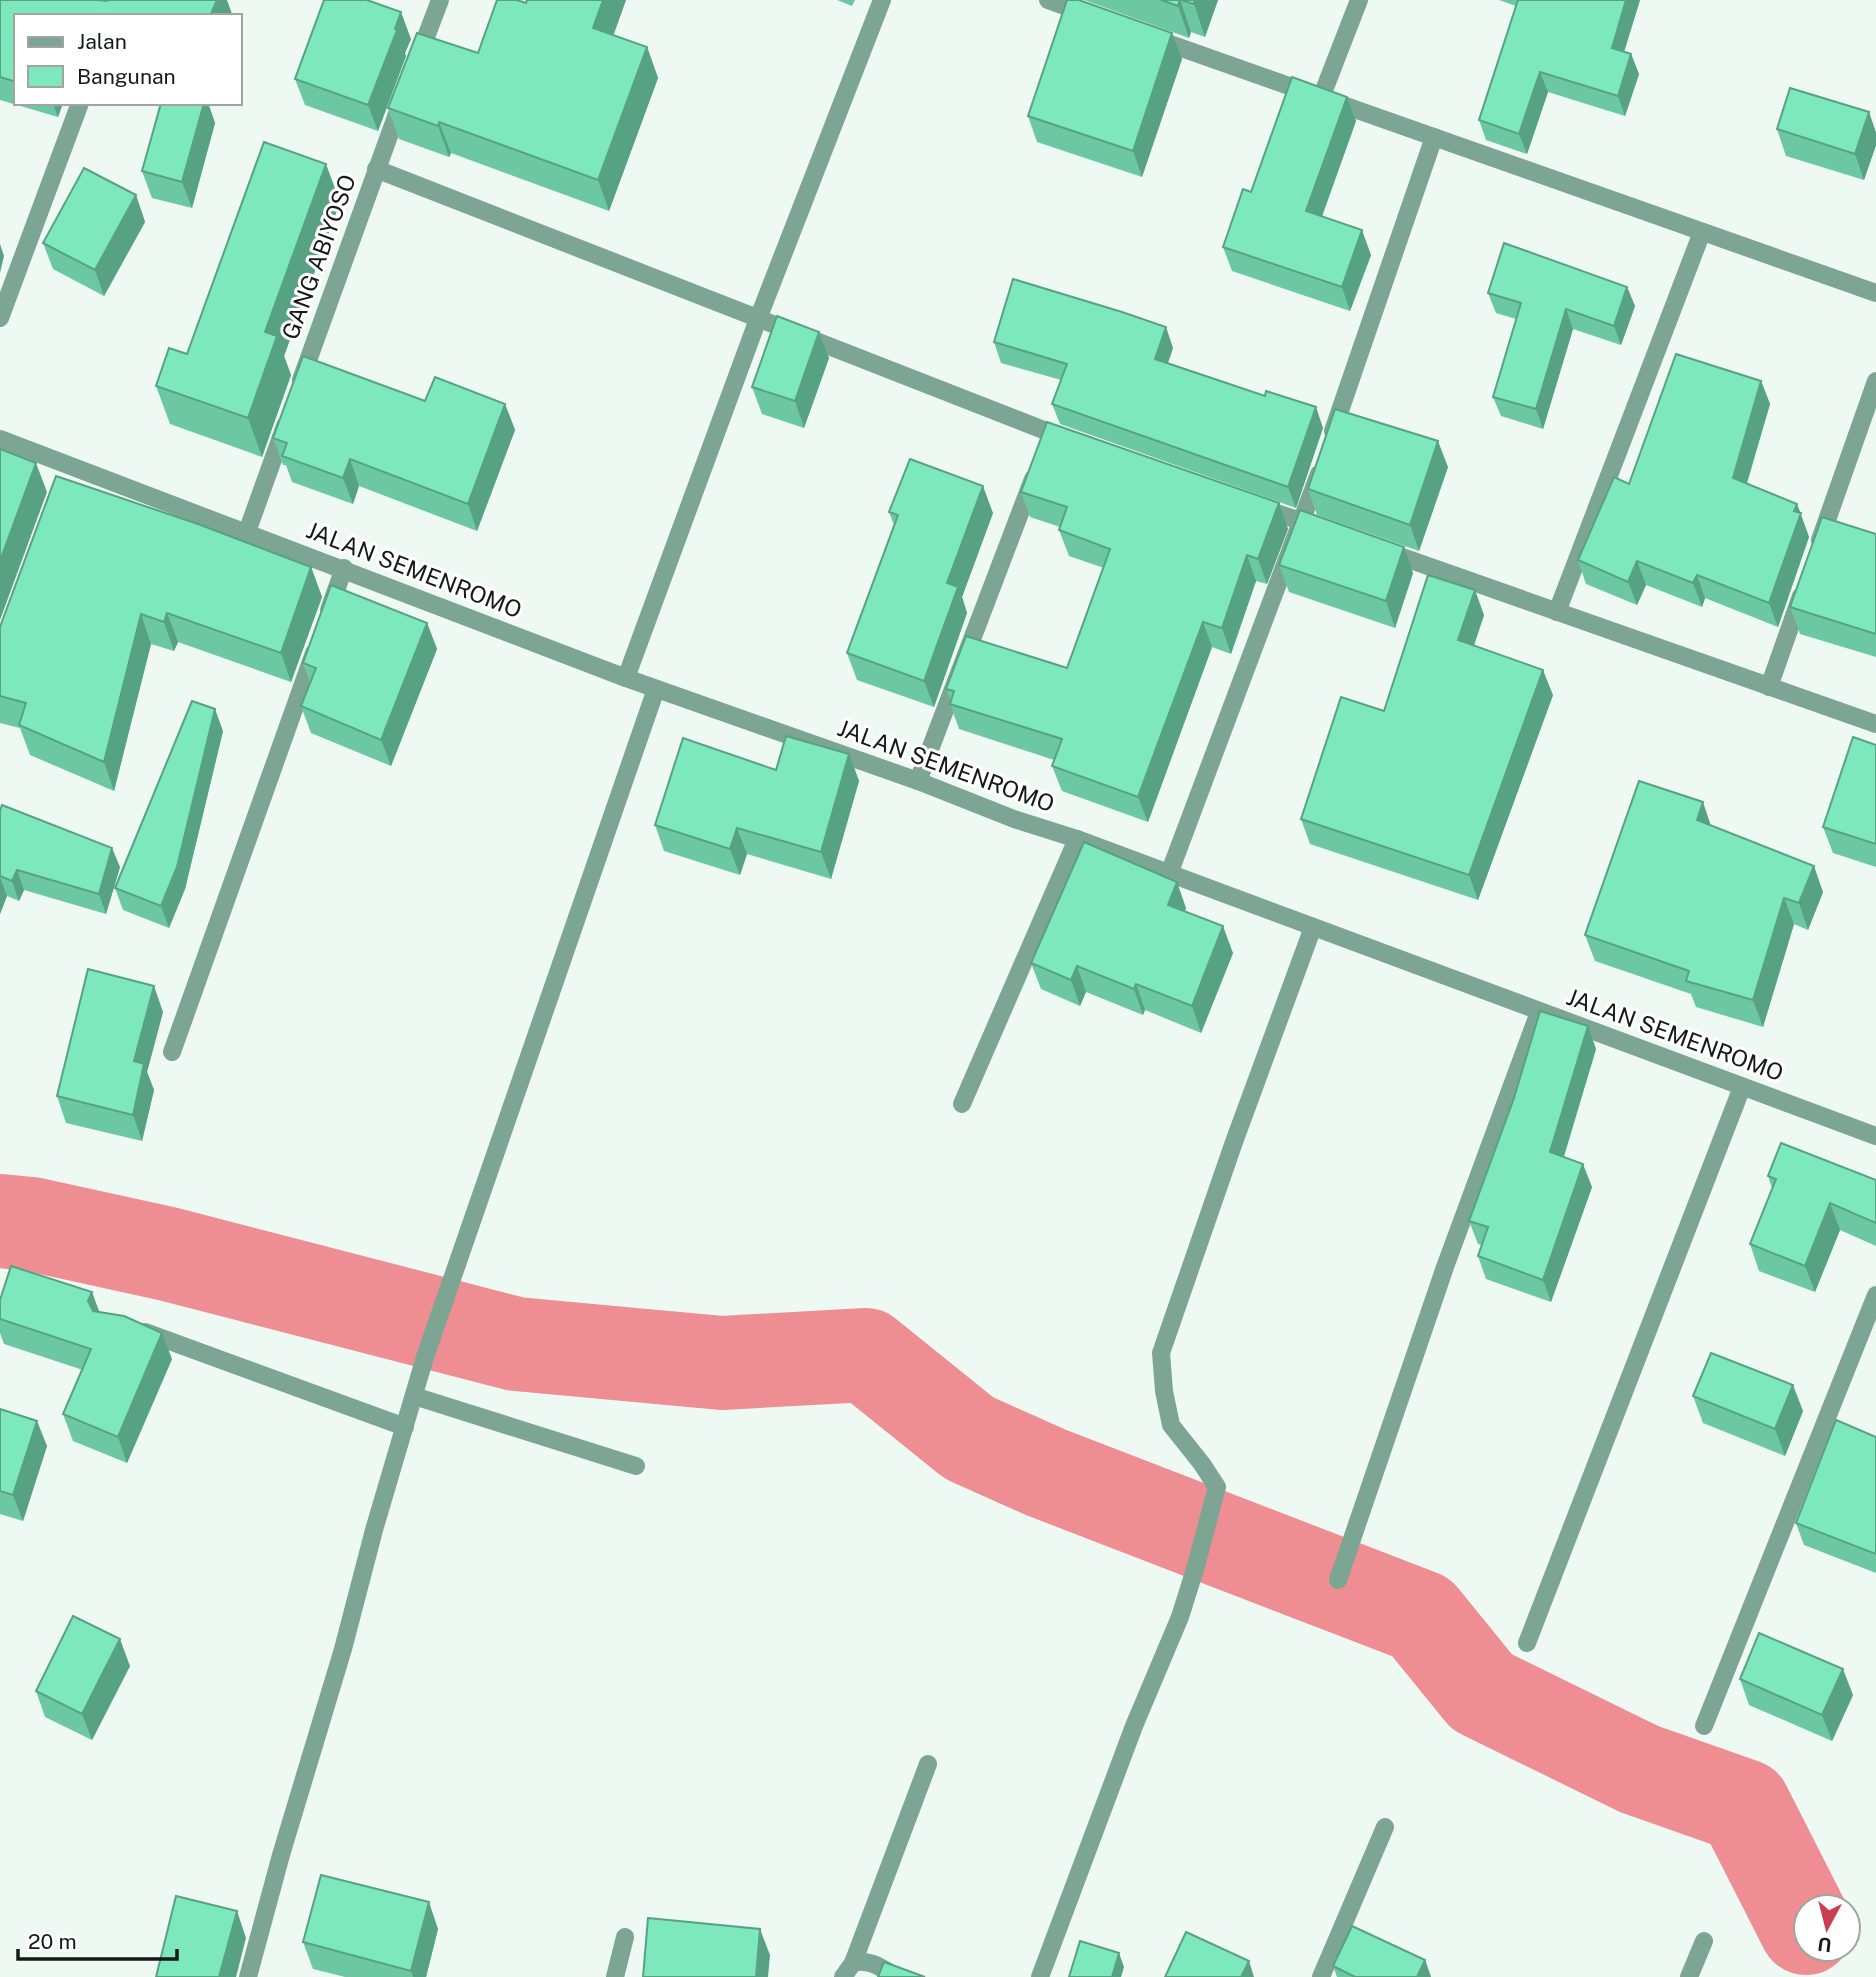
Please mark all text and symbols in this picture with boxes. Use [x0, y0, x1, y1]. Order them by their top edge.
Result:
legend [14, 14, 242, 105]
text: Jalan [77, 29, 127, 54]
text: Bangunan [77, 64, 176, 89]
street label: GANG ABIYOSO [276, 171, 361, 343]
street label: JALAN SEMENROMO [303, 516, 526, 623]
street label: JALAN SEMENROMO [834, 714, 1058, 817]
street label: JALAN SEMENROMO [1563, 983, 1787, 1086]
north arrow [1792, 1893, 1862, 1963]
scale bar [18, 1918, 177, 1962]
text: 20 m [28, 1929, 77, 1954]
text: U [1817, 1933, 1833, 1957]

